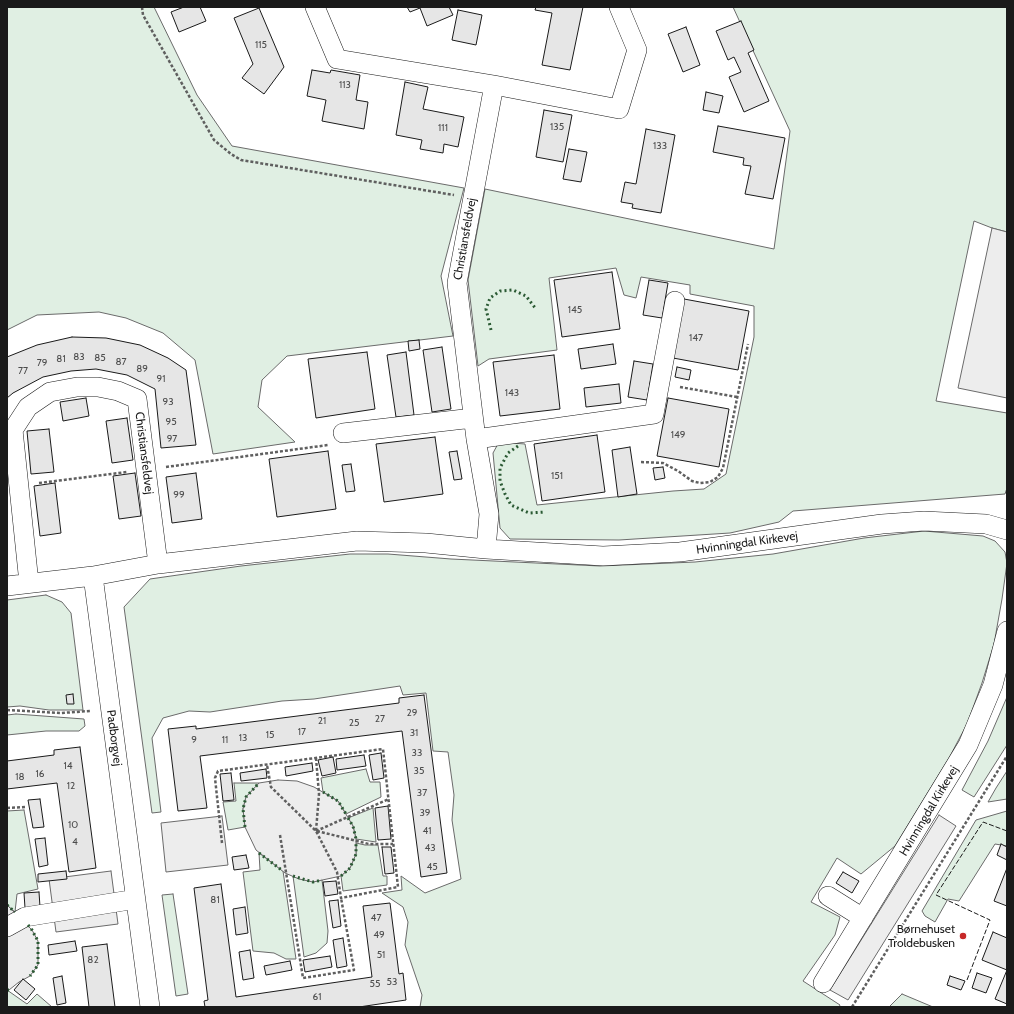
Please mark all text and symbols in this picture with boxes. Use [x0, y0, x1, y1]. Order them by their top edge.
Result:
house number: 115 [255, 39, 267, 51]
house number: 113 [339, 79, 351, 91]
house number: 135 [550, 121, 564, 133]
house number: 111 [438, 122, 448, 134]
house number: 133 [653, 140, 667, 152]
street label: Christiansfeldvej [451, 197, 479, 281]
house number: 145 [568, 304, 582, 316]
house number: 147 [689, 332, 703, 344]
house number: 83 [73, 351, 85, 363]
house number: 85 [94, 352, 106, 364]
house number: 81 [56, 353, 66, 365]
house number: 87 [115, 356, 127, 368]
house number: 79 [37, 357, 47, 369]
house number: 89 [136, 363, 148, 375]
house number: 77 [18, 365, 28, 377]
house number: 91 [157, 373, 165, 385]
house number: 143 [505, 387, 519, 399]
house number: 93 [162, 396, 174, 408]
street label: Christiansfeldvej [132, 411, 156, 495]
house number: 95 [165, 416, 177, 428]
house number: 149 [671, 429, 685, 441]
house number: 97 [167, 433, 177, 445]
house number: 151 [551, 470, 563, 482]
house number: 99 [173, 489, 185, 501]
street label: Hvinningdal Kirkevej [695, 529, 799, 557]
house number: 29 [407, 707, 417, 719]
street label: Padborgvej [103, 709, 125, 767]
house number: 27 [375, 713, 385, 725]
house number: 21 [318, 715, 326, 727]
house number: 25 [349, 717, 359, 729]
house number: 17 [298, 726, 306, 738]
house number: 31 [410, 727, 418, 739]
house number: 15 [266, 729, 274, 741]
house number: 13 [239, 732, 247, 744]
house number: 9 [191, 734, 197, 746]
house number: 11 [222, 734, 228, 746]
house number: 33 [412, 747, 422, 759]
house number: 14 [63, 760, 73, 772]
street label: Hvinningdal Kirkevej [896, 763, 962, 859]
house number: 35 [414, 765, 424, 777]
house number: 16 [36, 768, 44, 780]
house number: 18 [15, 771, 25, 783]
house number: 12 [67, 780, 75, 792]
house number: 37 [417, 787, 427, 799]
house number: 39 [419, 807, 431, 819]
house number: 10 [68, 819, 78, 831]
house number: 41 [422, 825, 432, 837]
house number: 4 [72, 836, 78, 848]
house number: 43 [424, 842, 436, 854]
house number: 45 [426, 861, 438, 873]
house number: 81 [210, 894, 220, 906]
house number: 47 [371, 912, 381, 924]
place label: Børnehuset Troldebusken [888, 922, 955, 950]
house number: 49 [373, 929, 385, 941]
marker: Børnehuset Troldebusken [958, 931, 968, 941]
house number: 51 [377, 949, 385, 961]
house number: 82 [87, 954, 99, 966]
house number: 53 [387, 976, 397, 988]
house number: 55 [370, 978, 380, 990]
house number: 61 [313, 991, 321, 1003]

